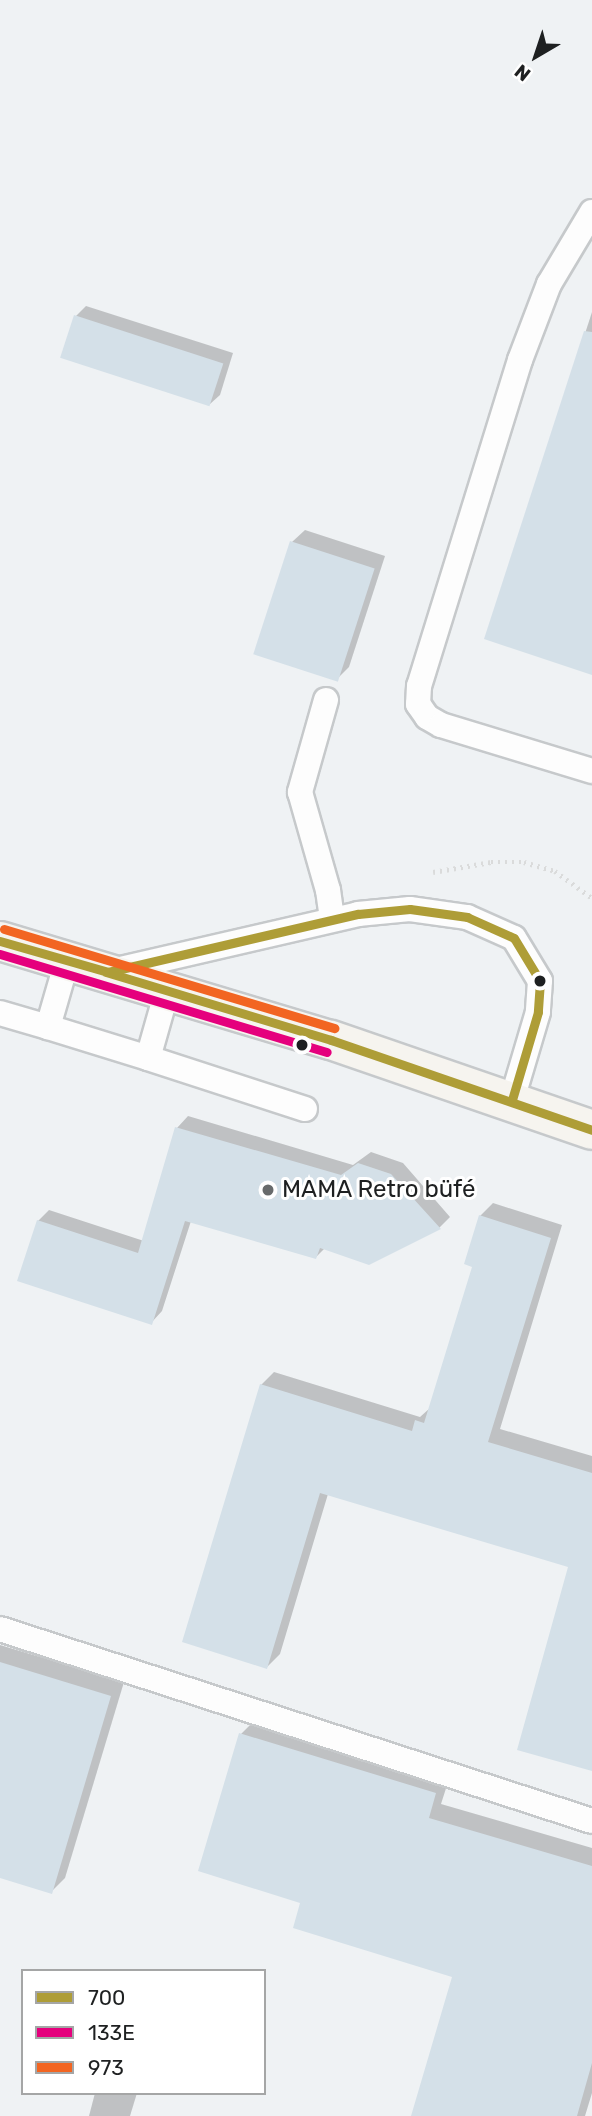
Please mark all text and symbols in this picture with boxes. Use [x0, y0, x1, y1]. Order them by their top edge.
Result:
north arrow [501, 21, 571, 91]
text: N [510, 59, 535, 86]
unlabelled marker [533, 974, 547, 988]
unlabelled marker [295, 1038, 309, 1052]
place label: MAMA Retro büfé [282, 1176, 476, 1204]
marker: MAMA Retro büfé [260, 1182, 276, 1198]
legend [21, 1969, 266, 2095]
text: 700 [88, 1985, 125, 2010]
text: 133E [88, 2020, 135, 2045]
text: 973 [88, 2055, 124, 2080]

